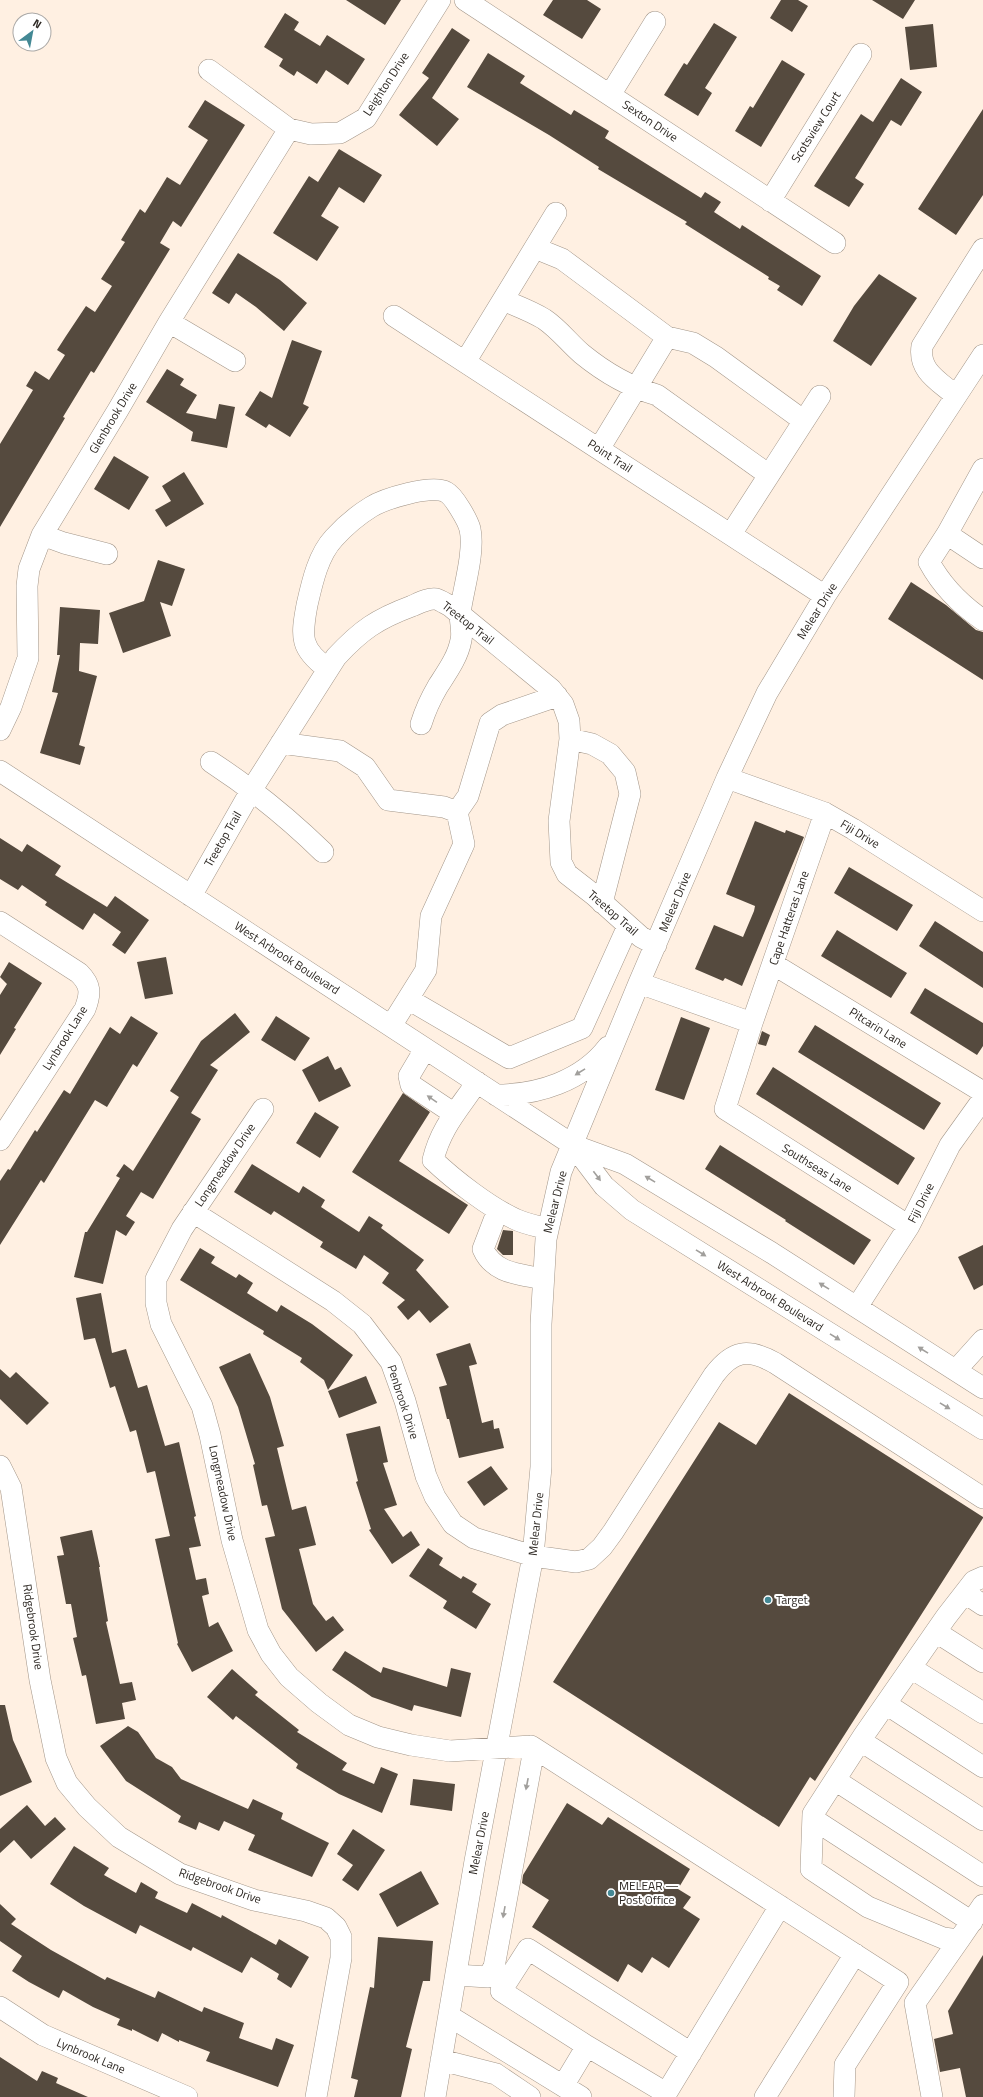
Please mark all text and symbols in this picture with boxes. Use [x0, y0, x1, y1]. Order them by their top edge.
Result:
north arrow [12, 12, 52, 52]
text: N [30, 15, 45, 32]
street label: Leighton Drive [358, 48, 413, 119]
street label: Scotsview Court [786, 87, 846, 166]
street label: Sexton Drive [619, 95, 682, 146]
street label: Glenbrook Drive [84, 378, 141, 457]
street label: Point Trail [584, 434, 636, 477]
street label: Melear Drive [792, 579, 842, 643]
street label: Treetop Trail [438, 596, 498, 649]
street label: Treetop Trail [199, 807, 246, 870]
street label: Fiji Drive [837, 814, 884, 853]
street label: Cape Hatteras Lane [763, 868, 814, 968]
street label: Melear Drive [653, 869, 696, 935]
street label: Treetop Trail [584, 885, 643, 940]
street label: West Arbrook Boulevard [231, 916, 344, 999]
street label: Lynbrook Lane [37, 1002, 92, 1074]
street label: Pitcarin Lane [846, 1002, 911, 1053]
one-way arrow [574, 1068, 586, 1075]
one-way arrow [427, 1095, 437, 1103]
street label: Longmeadow Drive [189, 1119, 260, 1210]
street label: Southseas Lane [778, 1138, 856, 1197]
street label: Melear Drive [538, 1169, 571, 1235]
one-way arrow [593, 1171, 601, 1182]
one-way arrow [644, 1176, 656, 1183]
street label: Fiji Drive [902, 1179, 939, 1226]
one-way arrow [696, 1249, 706, 1257]
street label: West Arbrook Boulevard [713, 1255, 827, 1336]
one-way arrow [819, 1282, 829, 1290]
one-way arrow [830, 1333, 840, 1341]
one-way arrow [917, 1346, 928, 1353]
street label: Penbrook Drive [383, 1362, 424, 1442]
one-way arrow [939, 1403, 951, 1410]
street label: Longmeadow Drive [204, 1443, 243, 1543]
street label: Melear Drive [523, 1491, 548, 1557]
street label: Ridgebrook Drive [18, 1583, 49, 1671]
place label: Target [776, 1590, 809, 1609]
marker: Target [763, 1595, 773, 1605]
one-way arrow [524, 1778, 530, 1790]
street label: Melear Drive [463, 1810, 494, 1876]
street label: Ridgebrook Drive [176, 1863, 264, 1909]
place label: MELEAR — Post Office [619, 1876, 679, 1909]
marker: MELEAR — Post Office [606, 1888, 616, 1898]
one-way arrow [500, 1906, 506, 1918]
street label: Lynbrook Lane [54, 2033, 129, 2079]

